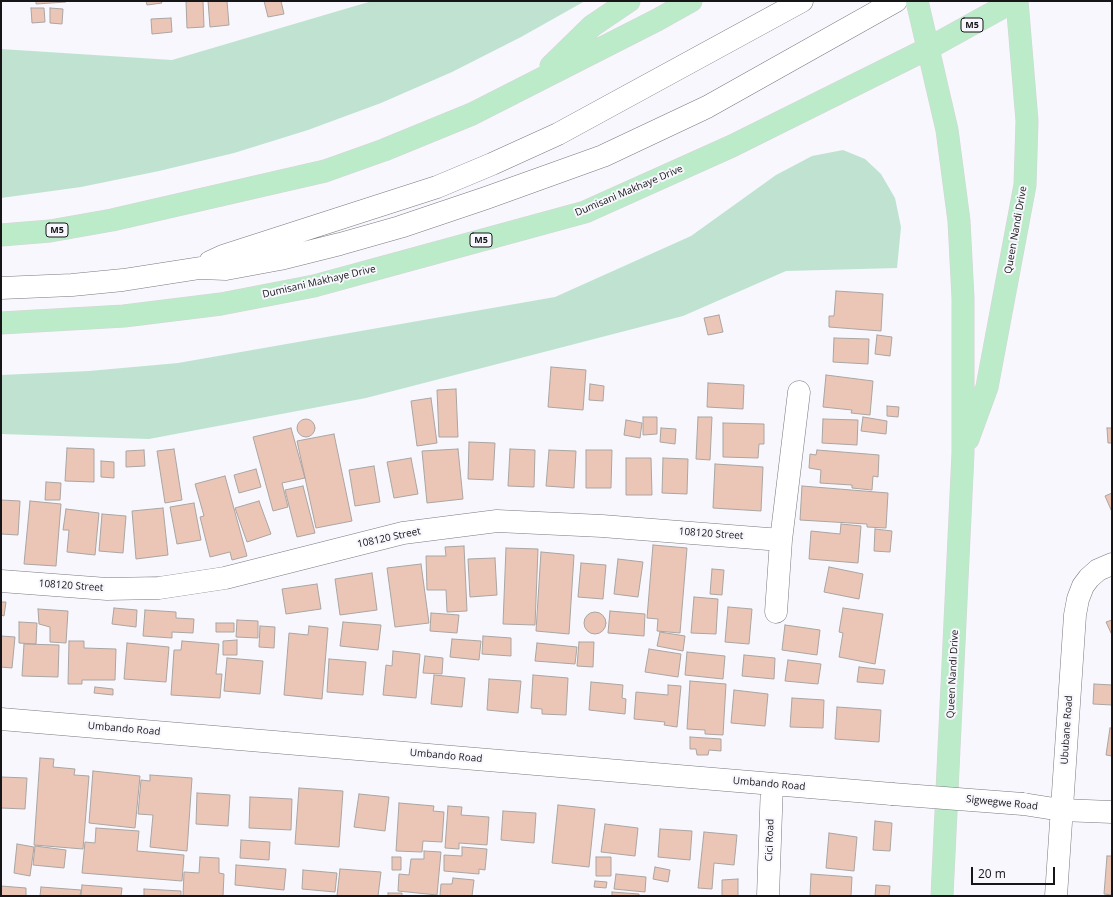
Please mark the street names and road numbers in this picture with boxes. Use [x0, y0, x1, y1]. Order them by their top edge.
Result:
road number: M5 [961, 18, 983, 32]
street label: Dumisani Makhaye Drive [573, 163, 685, 219]
street label: Queen Nandi Drive [1002, 185, 1030, 275]
road number: M5 [46, 223, 68, 237]
road number: M5 [470, 233, 492, 247]
street label: Dumisani Makhaye Drive [261, 263, 377, 301]
street label: 108120 Street [356, 525, 422, 551]
street label: 108120 Street [678, 526, 744, 542]
street label: 108120 Street [38, 578, 104, 594]
street label: Queen Nandi Drive [945, 629, 961, 719]
street label: Ububane Road [1059, 695, 1075, 765]
street label: Umbando Road [87, 720, 161, 738]
street label: Umbando Road [409, 747, 483, 765]
street label: Umbando Road [732, 775, 806, 793]
street label: Sigwegwe Road [966, 793, 1038, 813]
street label: Cici Road [763, 819, 777, 861]

